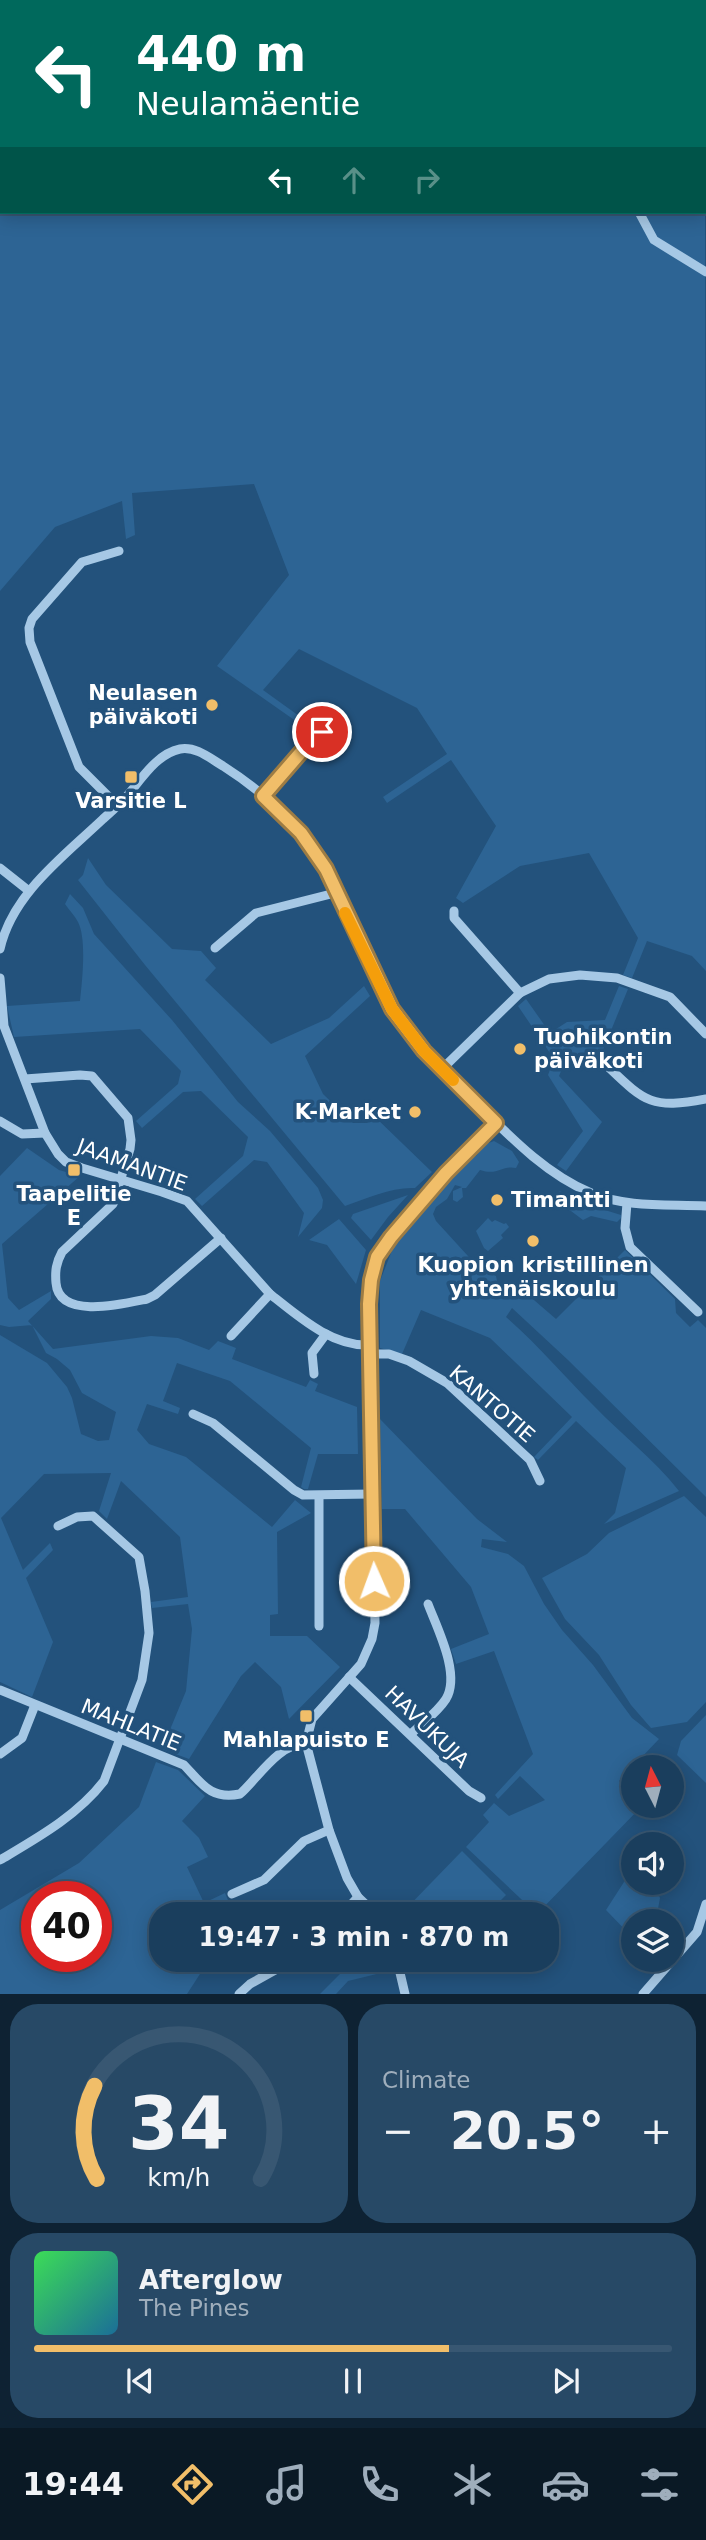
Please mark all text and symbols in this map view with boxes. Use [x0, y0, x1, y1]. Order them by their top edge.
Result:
text: 440 m [136, 26, 306, 83]
icon: left [21, 28, 112, 119]
text: Neulamäentie [136, 85, 360, 123]
icon: left [262, 161, 300, 199]
icon: ahead [335, 161, 373, 199]
icon: right [408, 161, 446, 199]
place label: Neulasen päiväkoti [88, 681, 198, 729]
marker: Neulasen päiväkoti [204, 697, 220, 713]
pin [292, 702, 352, 762]
icon: arrive [303, 713, 341, 751]
marker: Varsitie L [123, 769, 139, 785]
place label: Varsitie L [75, 789, 187, 813]
place label: Tuohikontin päiväkoti [534, 1025, 673, 1073]
marker: Tuohikontin päiväkoti [512, 1041, 528, 1057]
place label: K-Market [295, 1100, 401, 1124]
marker: K-Market [407, 1104, 423, 1120]
street label: JAAMANTIE [72, 1133, 190, 1196]
marker: Taapelitie E [66, 1162, 82, 1178]
place label: Taapelitie E [16, 1182, 132, 1230]
place label: Timantti [511, 1188, 611, 1212]
marker: Timantti [489, 1192, 505, 1208]
marker: Kuopion kristillinen yhtenäiskoulu [525, 1233, 541, 1249]
place label: Kuopion kristillinen yhtenäiskoulu [417, 1253, 649, 1301]
street label: KANTOTIE [444, 1360, 540, 1448]
position arrow [337, 1544, 411, 1618]
street label: HAVUKUJA [380, 1681, 474, 1773]
street label: MAHLATIE [78, 1694, 184, 1756]
marker: Mahlapuisto E [298, 1708, 314, 1724]
place label: Mahlapuisto E [222, 1728, 390, 1752]
north arrow [621, 1755, 684, 1818]
map controls [621, 1755, 684, 1972]
button: sound [621, 1832, 684, 1895]
speed limit sign: 40 [21, 1881, 112, 1972]
button: layers [621, 1909, 684, 1972]
text: 19:47 · 3 min · 870 m [199, 1922, 509, 1952]
text: Climate [382, 2067, 471, 2093]
text: 34 [128, 2082, 230, 2167]
text: 20.5° [450, 2101, 604, 2161]
text: − [382, 2109, 414, 2153]
text: + [640, 2109, 672, 2153]
text: km/h [147, 2163, 211, 2192]
text: Afterglow [139, 2265, 283, 2295]
text: The Pines [139, 2295, 250, 2321]
icon: previous [121, 2362, 159, 2400]
icon: pause [334, 2362, 372, 2400]
icon: next [547, 2362, 585, 2400]
icon: directions [168, 2460, 217, 2509]
icon: music [262, 2460, 311, 2509]
icon: phone [355, 2460, 404, 2509]
icon: climate [448, 2460, 497, 2509]
icon: car [541, 2460, 590, 2509]
icon: filters [635, 2460, 684, 2509]
text: 19:44 [22, 2465, 124, 2503]

